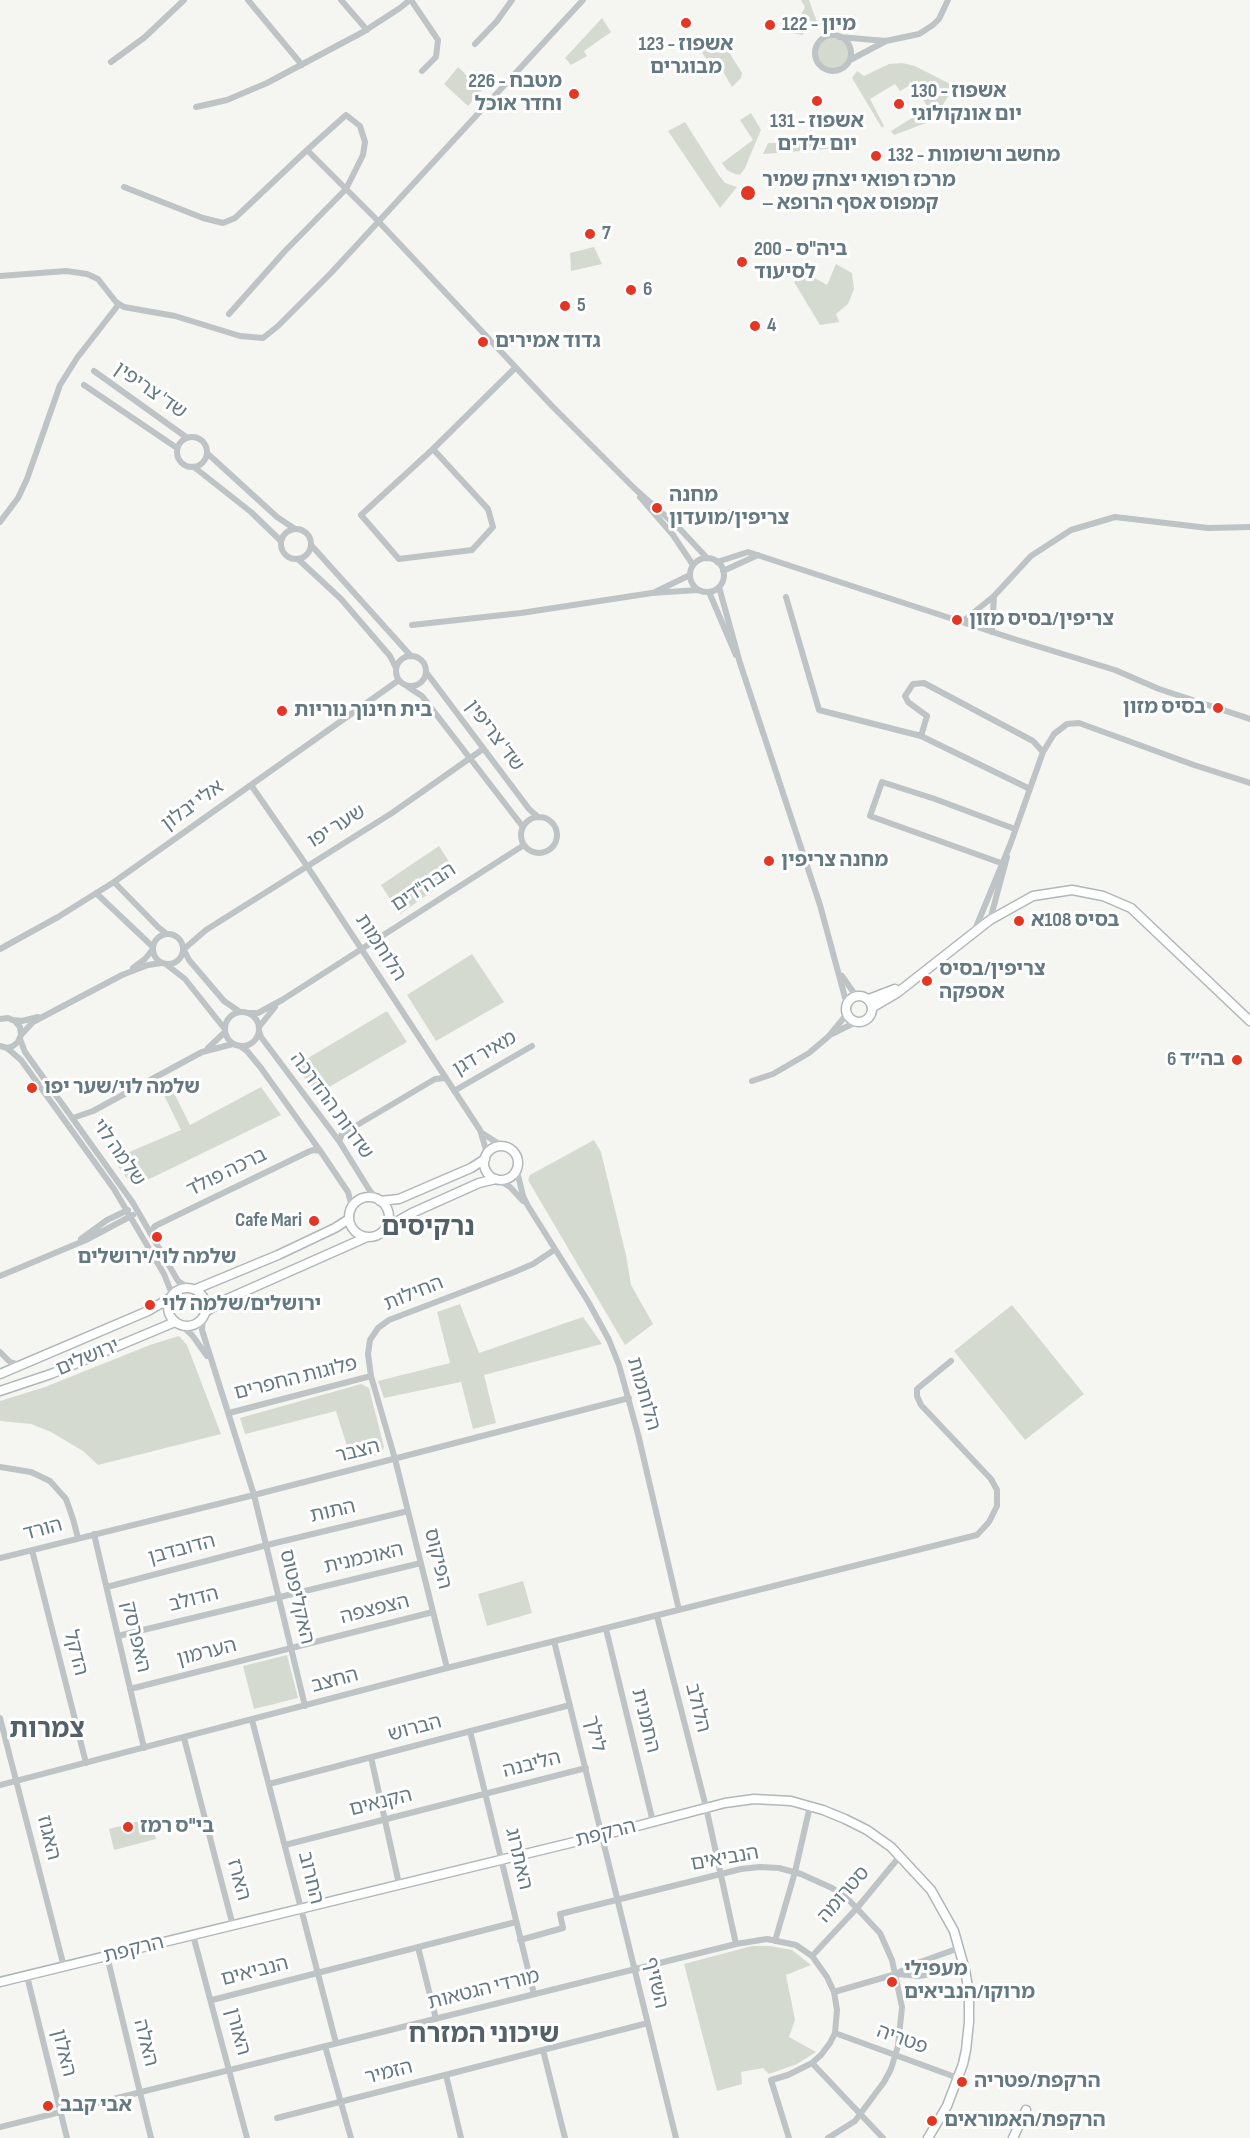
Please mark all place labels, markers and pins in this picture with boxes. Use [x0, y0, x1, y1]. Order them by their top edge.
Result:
place label: 122 - מיון [782, 13, 856, 37]
marker: 123 - אשפוז מבוגרים [679, 16, 693, 30]
marker: 122 - מיון [763, 18, 777, 32]
place label: 123 - אשפוז מבוגרים [638, 33, 734, 80]
place label: 226 - מטבח וחדר אוכל [468, 70, 562, 117]
place label: 130 - אשפוז יום אונקולוגי [911, 80, 1022, 127]
marker: 226 - מטבח וחדר אוכל [567, 87, 581, 101]
marker: 131 - אשפוז יום ילדים [810, 94, 824, 108]
marker: 130 - אשפוז יום אונקולוגי [892, 97, 906, 111]
place label: 131 - אשפוז יום ילדים [770, 110, 864, 157]
place label: 132 - מחשב ורשומות [888, 144, 1060, 168]
marker: 132 - מחשב ורשומות [869, 149, 883, 163]
place label: מרכז רפואי יצחק שמיר – קמפוס אסף הרופא [762, 169, 956, 216]
marker: מרכז רפואי יצחק שמיר – קמפוס אסף הרופא [739, 184, 757, 202]
place label: 7 [602, 222, 611, 246]
marker: 7 [583, 227, 597, 241]
place label: 200 - ביה"ס לסיעוד [754, 238, 847, 285]
marker: 200 - ביה"ס לסיעוד [735, 255, 749, 269]
place label: 6 [643, 278, 652, 302]
marker: 6 [624, 283, 638, 297]
place label: 5 [577, 294, 586, 318]
marker: 5 [558, 299, 572, 313]
place label: 4 [767, 314, 776, 338]
marker: 4 [748, 319, 762, 333]
place label: גדוד אמירים [495, 330, 601, 354]
marker: גדוד אמירים [476, 335, 490, 349]
place label: מחנה צריפין/מועדון [669, 484, 789, 531]
marker: מחנה צריפין/מועדון [650, 501, 664, 515]
place label: צריפין/בסיס מזון [969, 608, 1114, 632]
marker: צריפין/בסיס מזון [950, 613, 964, 627]
place label: בסיס מזון [1123, 696, 1206, 720]
place label: בית חינוך נוריות [294, 699, 432, 723]
marker: בסיס מזון [1211, 701, 1225, 715]
marker: בית חינוך נוריות [275, 704, 289, 718]
place label: מחנה צריפין [781, 849, 888, 873]
marker: מחנה צריפין [762, 854, 776, 868]
place label: בסיס 108א [1031, 909, 1119, 933]
marker: בסיס 108א [1012, 914, 1026, 928]
place label: צריפין/בסיס אספקה [939, 958, 1046, 1005]
marker: צריפין/בסיס אספקה [920, 974, 934, 988]
place label: בה״ד 6 [1167, 1048, 1225, 1072]
marker: בה״ד 6 [1230, 1053, 1244, 1067]
place label: שלמה לוי/שער יפו [44, 1076, 200, 1100]
marker: שלמה לוי/שער יפו [25, 1081, 39, 1095]
place label: Cafe Mari [235, 1209, 302, 1233]
marker: Cafe Mari [307, 1214, 321, 1228]
marker: שלמה לוי/ירושלים [150, 1230, 164, 1244]
place label: שלמה לוי/ירושלים [77, 1246, 237, 1270]
place label: ירושלים/שלמה לוי [162, 1293, 321, 1317]
marker: ירושלים/שלמה לוי [143, 1298, 157, 1312]
place label: בי"ס רמז [140, 1815, 214, 1839]
marker: בי"ס רמז [121, 1820, 135, 1834]
place label: מעפילי מרוקו/הנביאים [904, 1958, 1035, 2005]
marker: מעפילי מרוקו/הנביאים [885, 1975, 899, 1989]
place label: הרקפת/פטריה [974, 2070, 1101, 2094]
marker: הרקפת/פטריה [955, 2075, 969, 2089]
place label: אבי קבב [60, 2094, 132, 2118]
marker: אבי קבב [41, 2099, 55, 2113]
place label: הרקפת/האמוראים [944, 2109, 1106, 2133]
marker: הרקפת/האמוראים [925, 2114, 939, 2128]

